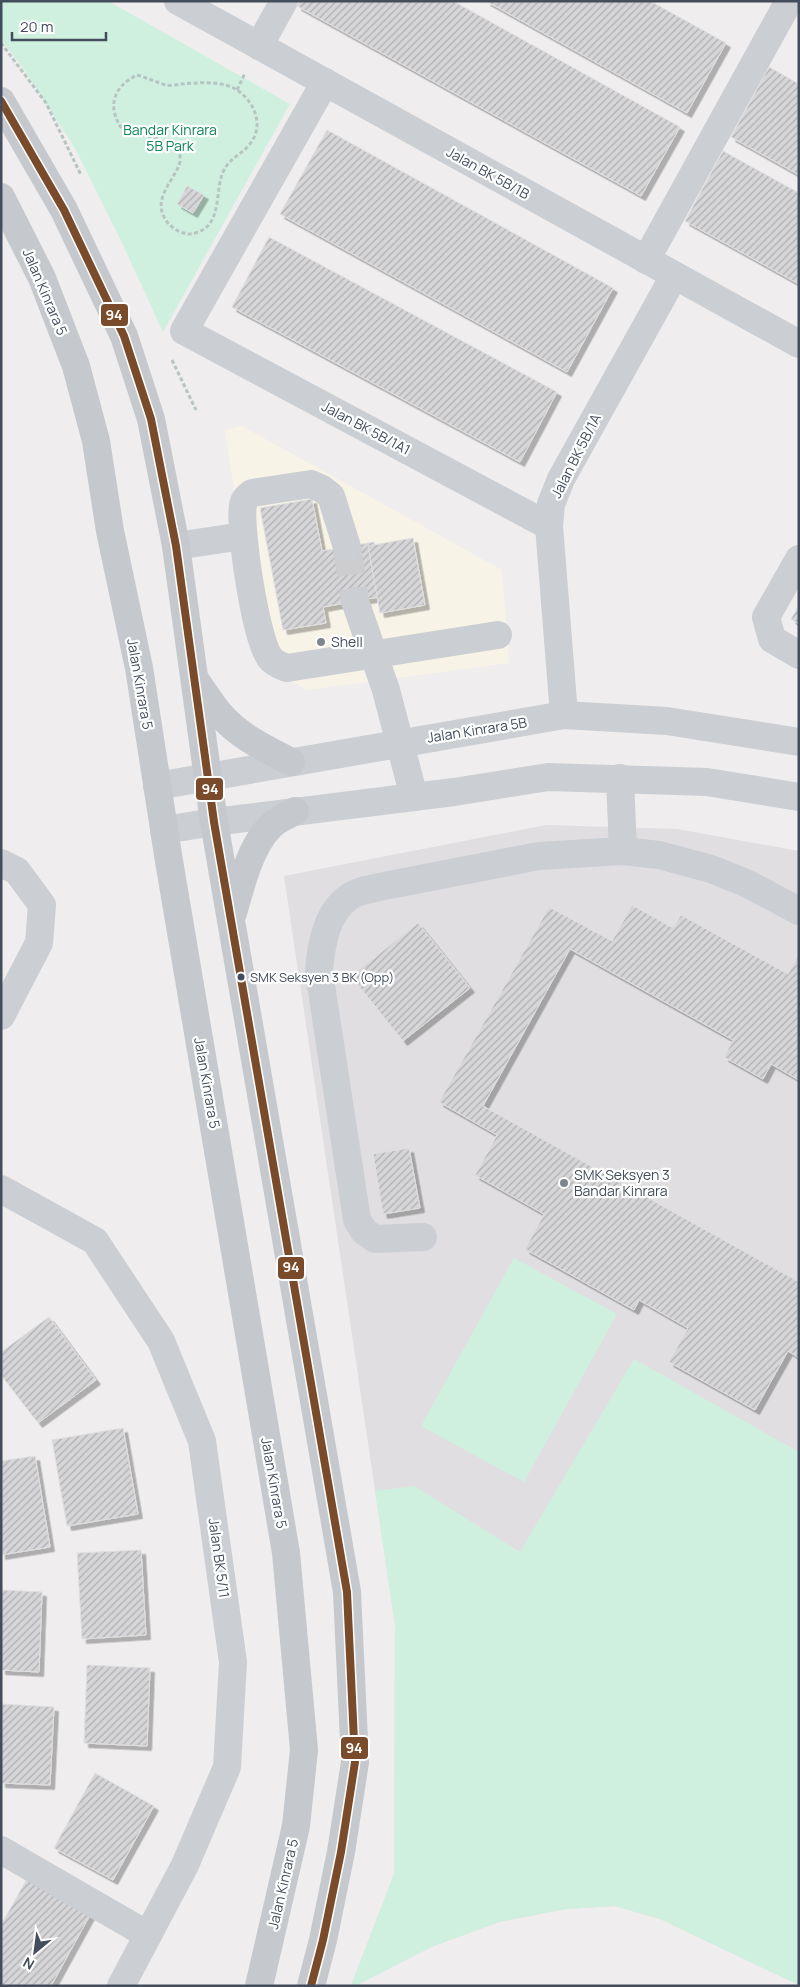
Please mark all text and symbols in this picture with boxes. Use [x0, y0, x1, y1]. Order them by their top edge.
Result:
scale bar [12, 10, 106, 42]
text: 20 m [20, 16, 53, 37]
park label: Bandar Kinrara 5B Park [123, 120, 217, 155]
street label: Jalan BK 5B/1B [443, 142, 533, 203]
street label: Jalan Kinrara 5 [19, 246, 72, 338]
line badge: 94 [100, 303, 129, 327]
text: 94 [105, 305, 123, 324]
street label: Jalan BK 5B/1A1 [319, 396, 414, 459]
street label: Jalan BK 5B/1A [546, 410, 605, 501]
place label: Shell [331, 632, 363, 651]
marker: Shell [315, 636, 327, 648]
street label: Jalan Kinrara 5 [123, 637, 158, 731]
street label: Jalan Kinrara 5B [426, 712, 529, 747]
line badge: 94 [195, 777, 224, 801]
text: 94 [201, 779, 219, 798]
place label: SMK Seksyen 3 BK (Opp) [250, 968, 394, 986]
marker: SMK Seksyen 3 BK (Opp) [236, 972, 246, 982]
street label: Jalan Kinrara 5 [190, 1036, 225, 1130]
place label: SMK Seksyen 3 Bandar Kinrara [574, 1165, 670, 1200]
marker: SMK Seksyen 3 Bandar Kinrara [558, 1177, 570, 1189]
line badge: 94 [277, 1256, 305, 1280]
text: 94 [282, 1257, 300, 1276]
street label: Jalan Kinrara 5 [257, 1436, 292, 1530]
street label: Jalan BK 5/11 [205, 1517, 234, 1599]
line badge: 94 [340, 1736, 369, 1760]
text: 94 [345, 1738, 363, 1757]
street label: Jalan Kinrara 5 [263, 1837, 302, 1931]
north arrow [10, 1927, 60, 1977]
text: N [19, 1953, 37, 1975]

